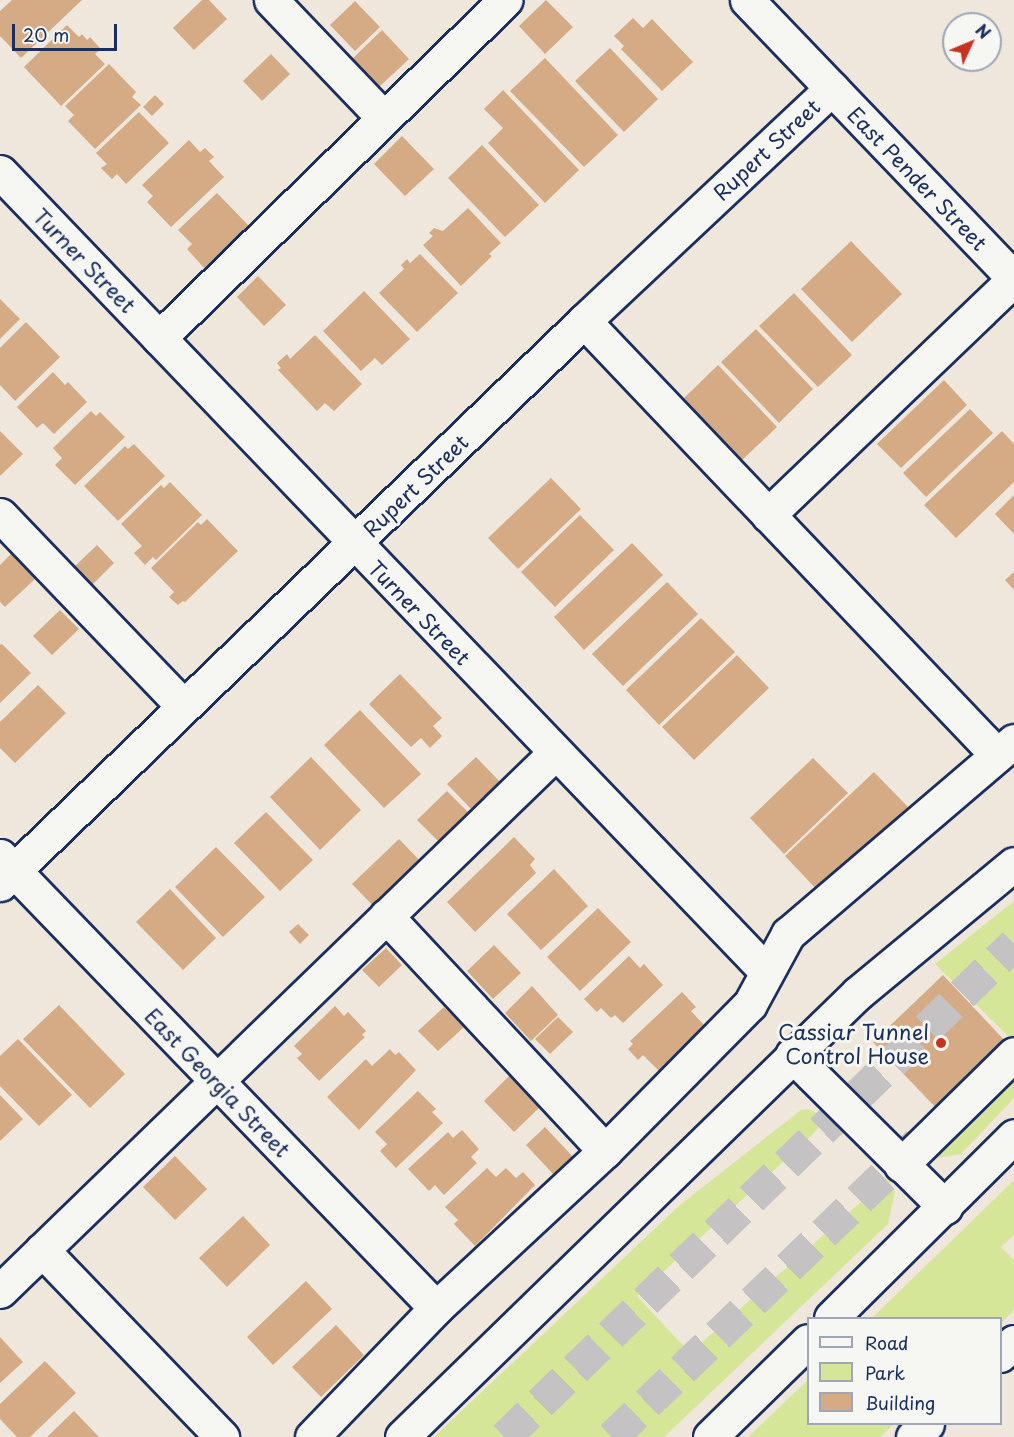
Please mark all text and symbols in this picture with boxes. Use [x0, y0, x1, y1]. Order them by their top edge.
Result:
scale bar [15, 12, 120, 50]
north arrow [942, 12, 1002, 72]
text: N [970, 18, 997, 44]
text: 20 m [23, 21, 69, 48]
street label: Rupert Street [707, 93, 825, 205]
street label: East Pender Street [843, 101, 993, 255]
street label: Turner Street [28, 202, 142, 318]
street label: Rupert Street [356, 428, 474, 542]
street label: Turner Street [363, 554, 477, 670]
street label: East Georgia Street [139, 1001, 297, 1163]
place label: Cassiar Tunnel Control House [779, 1018, 929, 1068]
marker: Cassiar Tunnel Control House [934, 1036, 948, 1050]
legend [807, 1317, 1002, 1425]
text: Road [865, 1329, 909, 1356]
text: Park [865, 1359, 905, 1386]
text: Building [865, 1389, 935, 1416]

